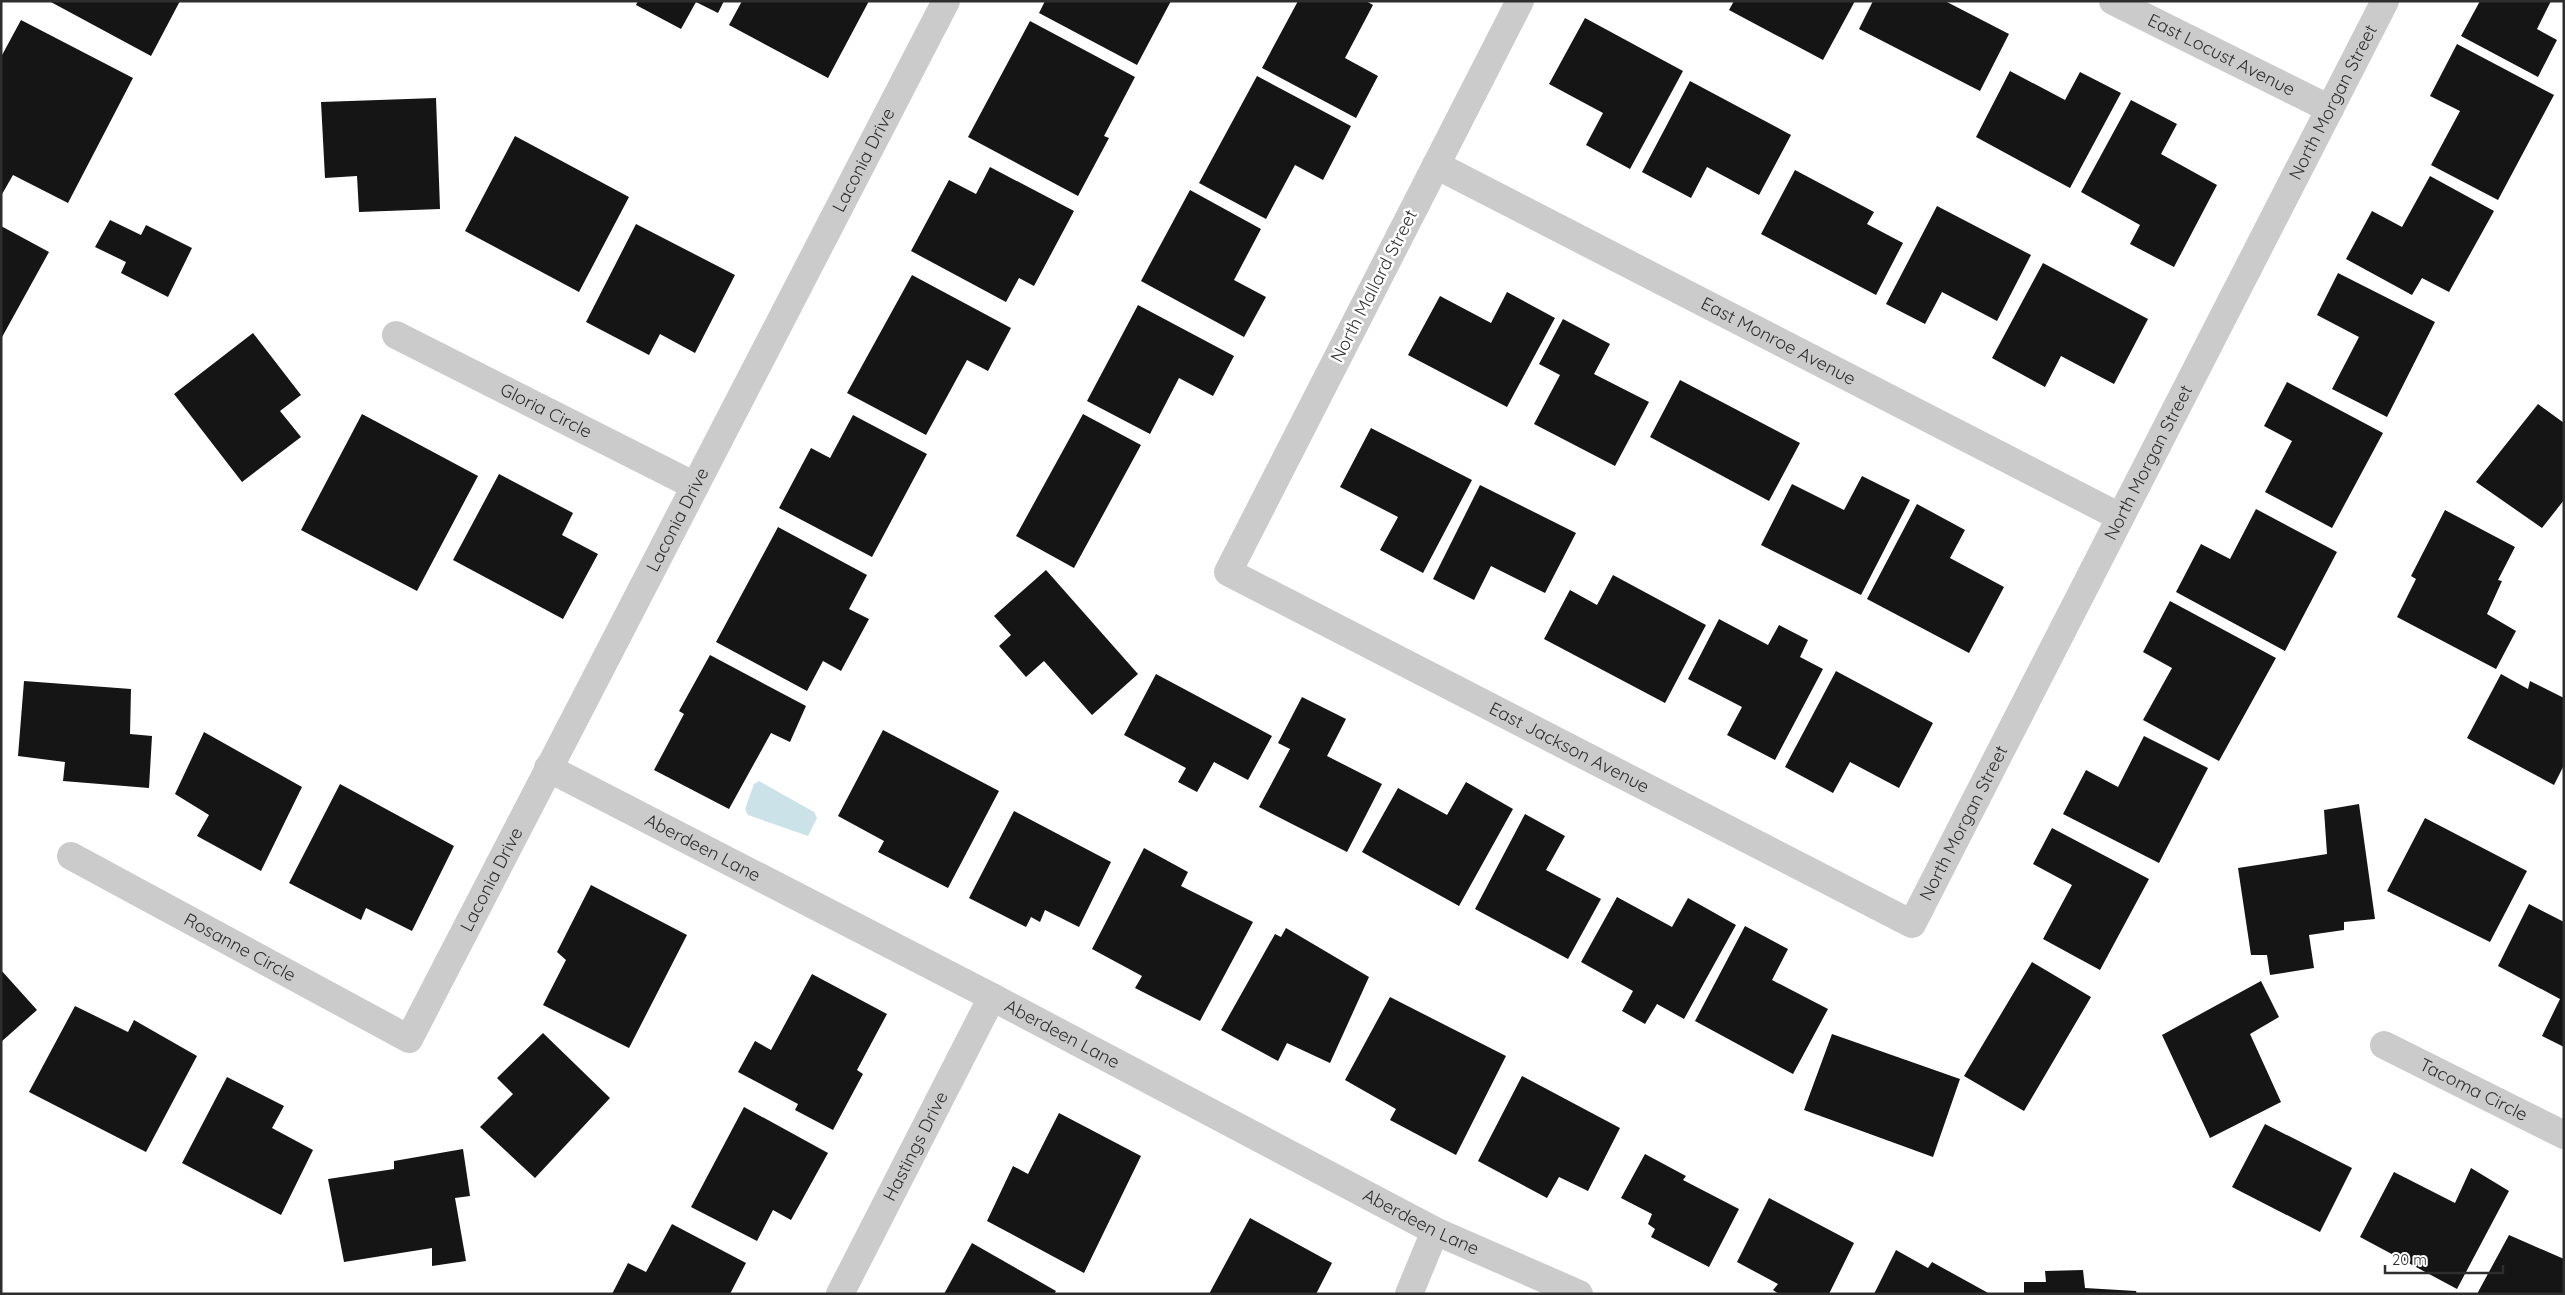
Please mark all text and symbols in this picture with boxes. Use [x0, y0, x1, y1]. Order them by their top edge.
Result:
street label: East Locust Avenue [2144, 8, 2299, 101]
street label: North Morgan Street [2283, 21, 2382, 183]
street label: Laconia Drive [827, 104, 900, 216]
street label: North Mallard Street [1325, 205, 1422, 366]
street label: East Monroe Avenue [1697, 291, 1860, 390]
street label: Gloria Circle [497, 378, 596, 443]
street label: North Morgan Street [2099, 381, 2197, 544]
street label: Laconia Drive [641, 464, 714, 575]
street label: East Jackson Avenue [1485, 696, 1653, 798]
street label: North Morgan Street [1914, 741, 2013, 904]
street label: Aberdeen Lane [641, 808, 765, 887]
street label: Laconia Drive [455, 823, 528, 935]
street label: Rosanne Circle [180, 907, 300, 987]
street label: Aberdeen Lane [1001, 994, 1124, 1073]
street label: Tacoma Circle [2416, 1053, 2532, 1126]
street label: Hastings Drive [877, 1087, 953, 1205]
street label: Aberdeen Lane [1359, 1183, 1483, 1260]
scale bar [2385, 1242, 2502, 1274]
text: 20 m [2392, 1250, 2427, 1269]

